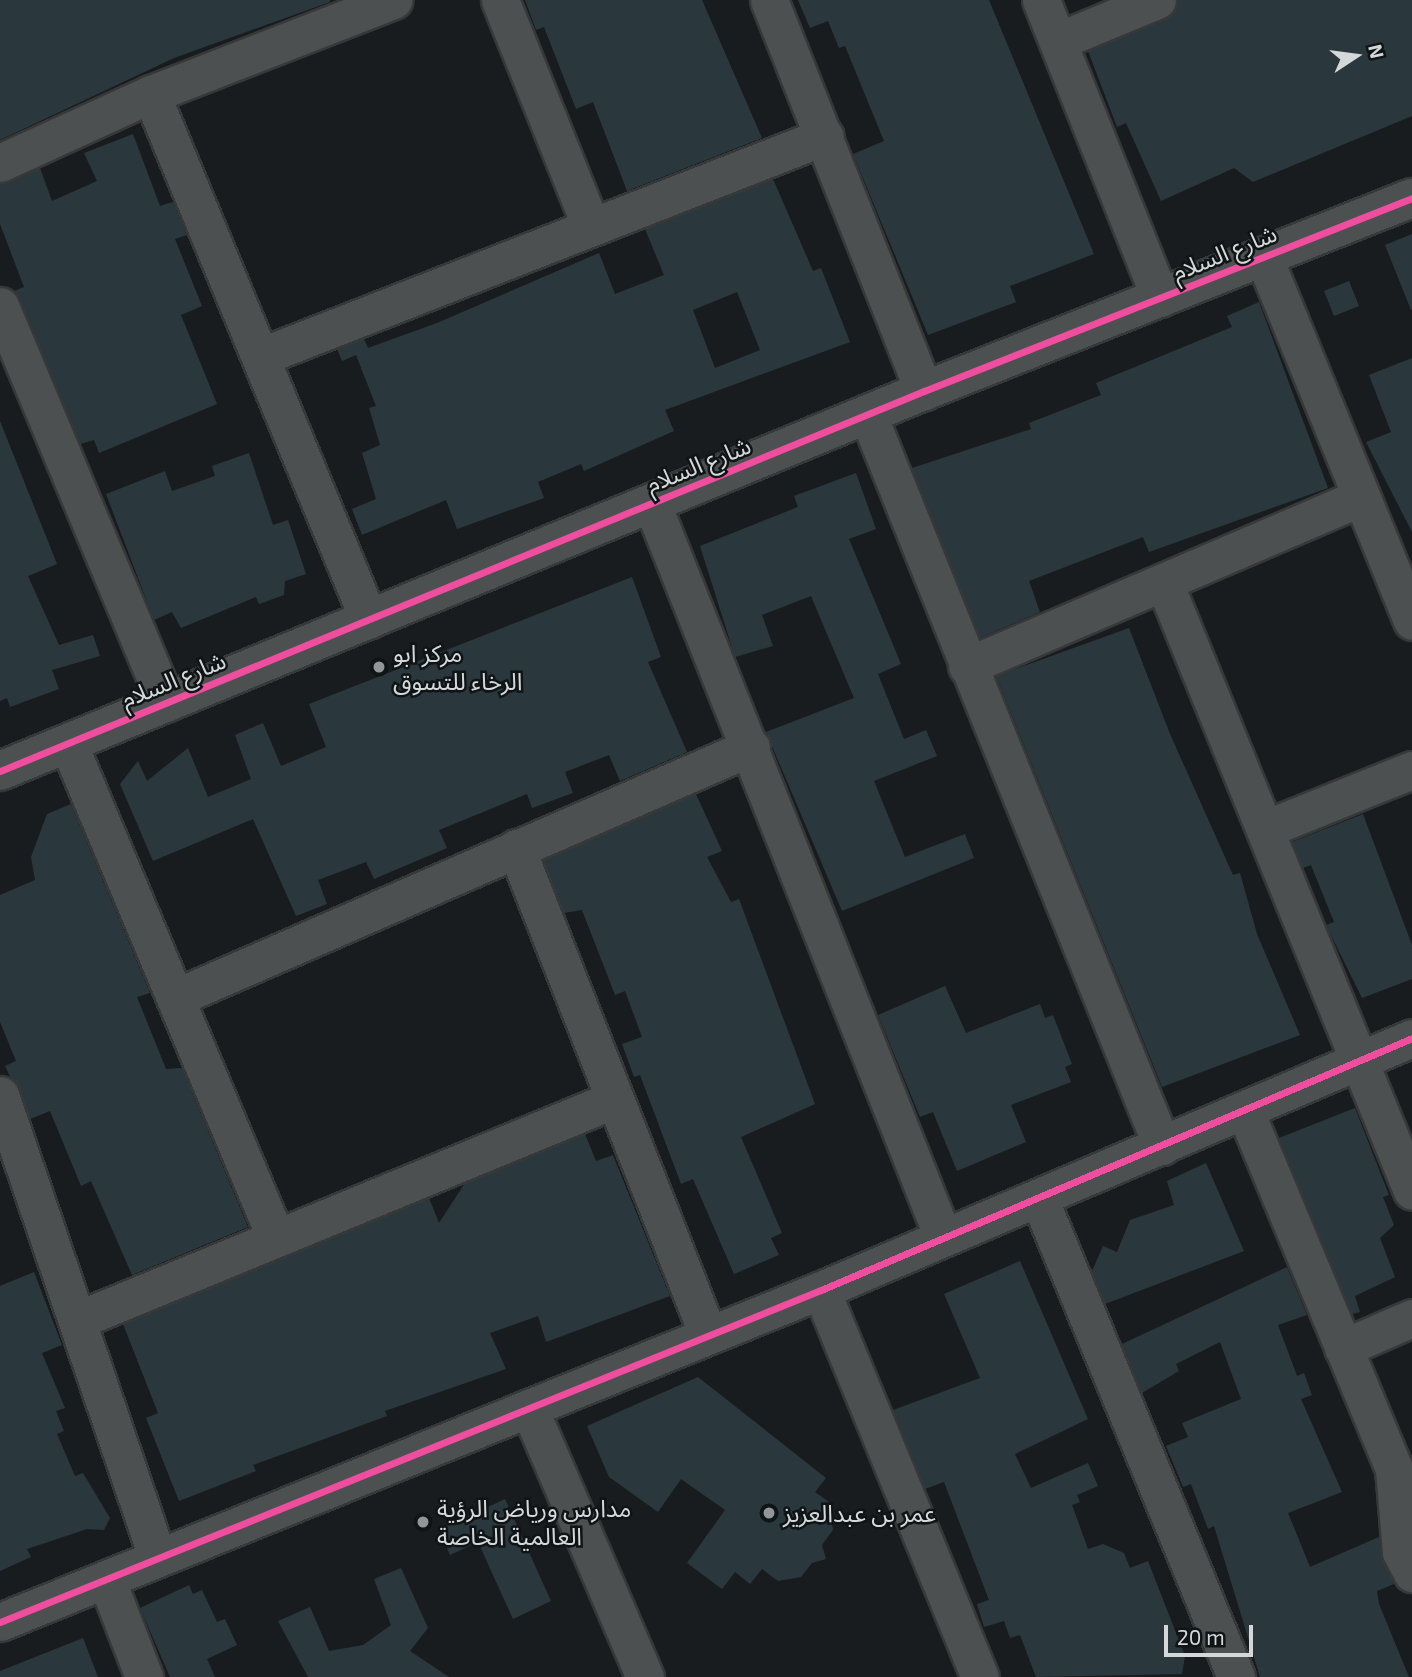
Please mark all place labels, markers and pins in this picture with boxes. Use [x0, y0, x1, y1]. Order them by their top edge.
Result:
place label: مركز ابو الرخاء للتسوق [393, 639, 523, 695]
marker: مركز ابو الرخاء للتسوق [371, 659, 387, 675]
place label: مدارس ورياض الرؤية العالمية الخاصة [437, 1494, 631, 1550]
place label: عمر بن عبدالعزيز [783, 1499, 936, 1527]
marker: عمر بن عبدالعزيز [761, 1505, 777, 1521]
marker: مدارس ورياض الرؤية العالمية الخاصة [415, 1514, 431, 1530]

